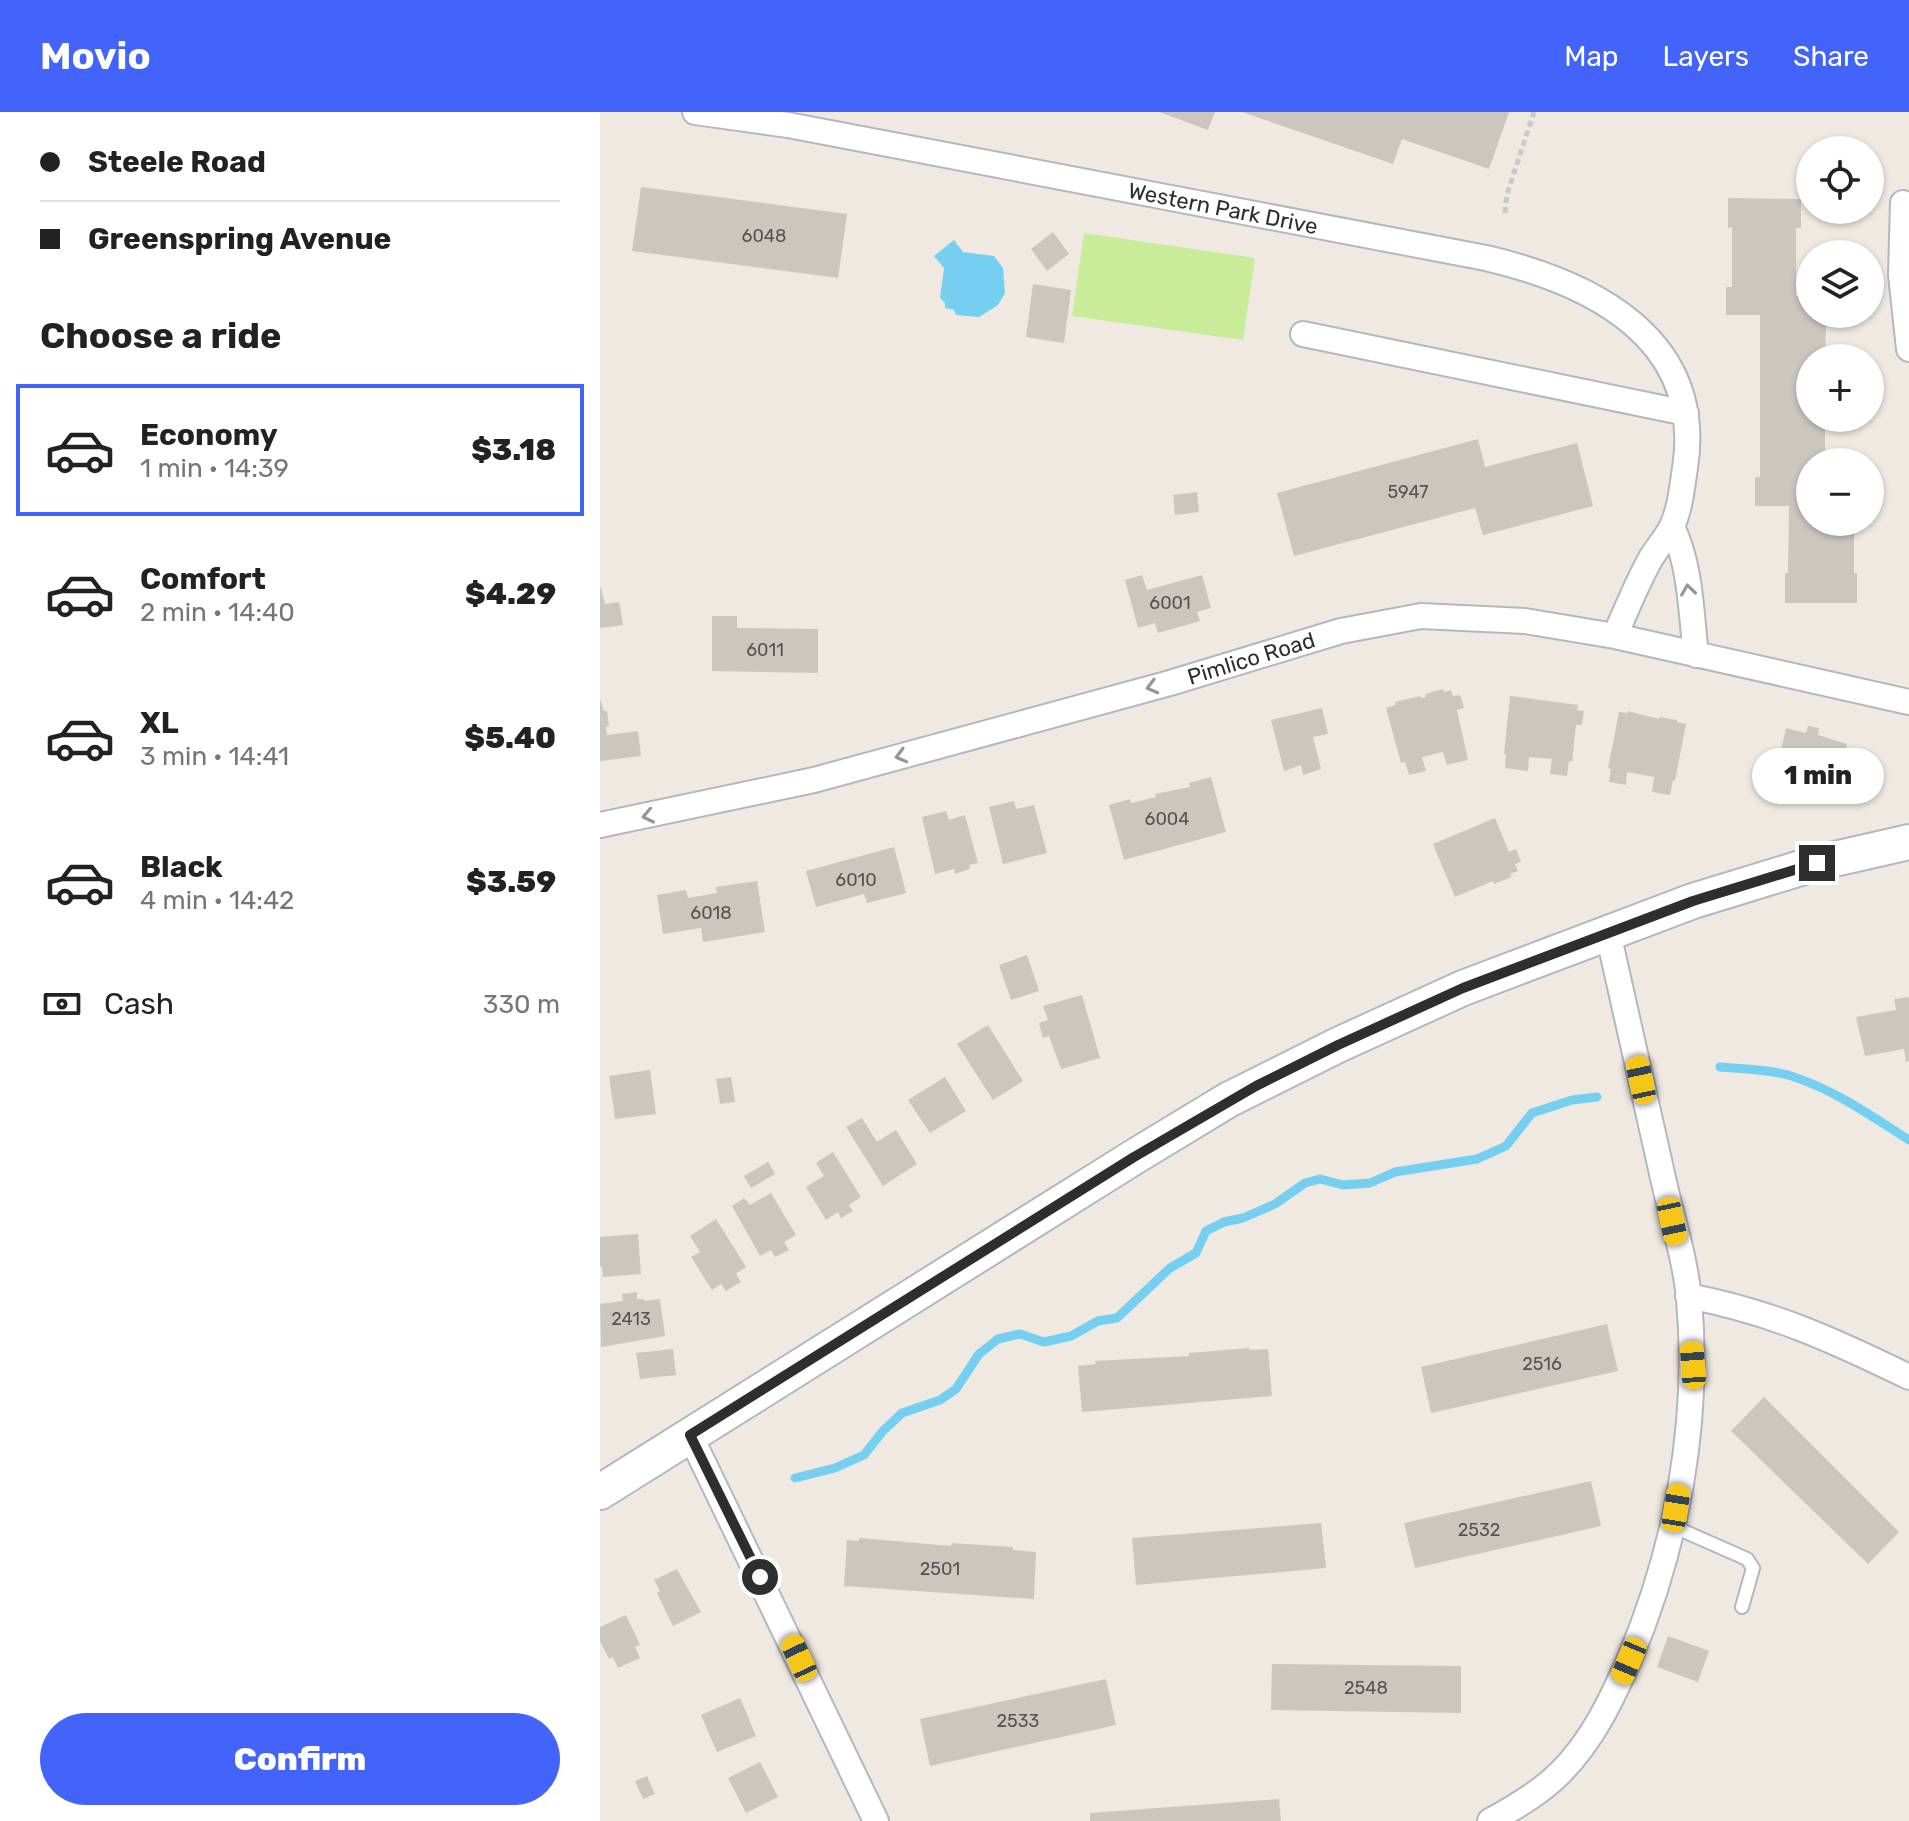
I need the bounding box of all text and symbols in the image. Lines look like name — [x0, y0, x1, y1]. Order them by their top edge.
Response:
text: Movio — [40, 33, 151, 79]
text: Map — [1564, 40, 1619, 73]
text: Layers — [1663, 40, 1749, 73]
text: Share — [1793, 40, 1869, 73]
map controls — [1796, 136, 1884, 536]
button: locate — [1796, 136, 1884, 224]
text: Steele Road — [88, 144, 266, 180]
street label: Western Park Drive — [1126, 177, 1320, 240]
text: Greenspring Avenue — [88, 221, 391, 257]
house number: 6048 — [742, 225, 786, 247]
button: layers — [1796, 240, 1884, 328]
text: Choose a ride — [40, 314, 281, 357]
button: + — [1796, 344, 1884, 432]
icon: car — [44, 414, 116, 486]
text: Economy — [140, 417, 278, 453]
text: $3.18 — [471, 432, 556, 468]
button: − — [1796, 448, 1884, 536]
text: 1 min · 14:39 — [140, 453, 289, 484]
house number: 5947 — [1387, 481, 1429, 503]
icon: car — [44, 558, 116, 630]
text: Comfort — [140, 561, 266, 597]
text: $4.29 — [465, 576, 556, 612]
one-way arrow — [1680, 583, 1697, 597]
house number: 6001 — [1149, 592, 1191, 614]
text: 2 min · 14:40 — [140, 597, 295, 628]
street label: Pimlico Road — [1184, 626, 1318, 691]
house number: 6011 — [746, 639, 784, 661]
one-way arrow — [1146, 678, 1160, 695]
icon: car — [44, 702, 116, 774]
text: XL — [140, 705, 179, 741]
text: $5.40 — [464, 720, 556, 756]
text: 3 min · 14:41 — [140, 741, 289, 772]
one-way arrow — [895, 747, 909, 763]
callout: 1 min — [1751, 747, 1883, 803]
text: 1 min — [1784, 760, 1852, 791]
one-way arrow — [642, 807, 656, 824]
house number: 6004 — [1145, 808, 1189, 830]
route end — [1799, 845, 1835, 881]
icon: car — [44, 846, 116, 918]
text: Black — [140, 849, 223, 885]
text: $3.59 — [466, 864, 556, 900]
house number: 6010 — [835, 869, 877, 891]
text: 4 min · 14:42 — [140, 885, 294, 916]
house number: 6018 — [690, 902, 732, 924]
icon: cash — [40, 982, 84, 1026]
text: Cash — [104, 986, 174, 1022]
text: 330 m — [483, 989, 560, 1020]
car — [1624, 1054, 1658, 1106]
car — [1655, 1195, 1689, 1247]
house number: 2413 — [611, 1308, 651, 1330]
car — [1679, 1340, 1707, 1390]
house number: 2516 — [1522, 1353, 1562, 1375]
car — [1660, 1482, 1692, 1534]
house number: 2532 — [1458, 1519, 1500, 1541]
house number: 2501 — [920, 1558, 960, 1580]
route start — [742, 1559, 778, 1595]
car — [778, 1631, 820, 1685]
car — [1609, 1634, 1649, 1688]
house number: 2548 — [1344, 1677, 1388, 1699]
house number: 2533 — [997, 1710, 1039, 1732]
button: Confirm — [40, 1713, 560, 1805]

